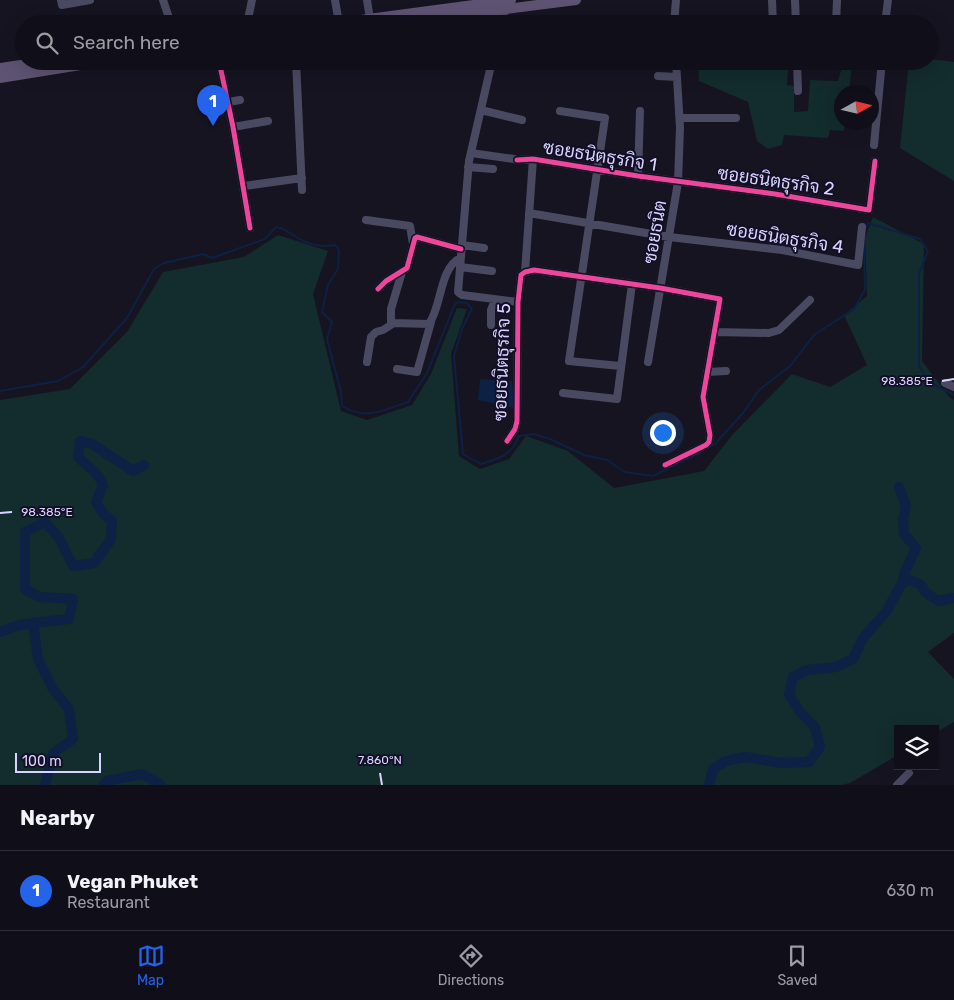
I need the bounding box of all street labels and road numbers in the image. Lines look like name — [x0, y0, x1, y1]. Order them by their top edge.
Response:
street label: ซอยธนิตธุรกิจ 1 — [541, 136, 659, 177]
street label: ซอยธนิตธุรกิจ 2 — [716, 162, 836, 201]
street label: ซอยธนิต — [639, 199, 671, 265]
street label: ซอยธนิตธุรกิจ 4 — [725, 218, 845, 259]
street label: ซอยธนิตธุรกิจ 5 — [489, 303, 516, 421]

